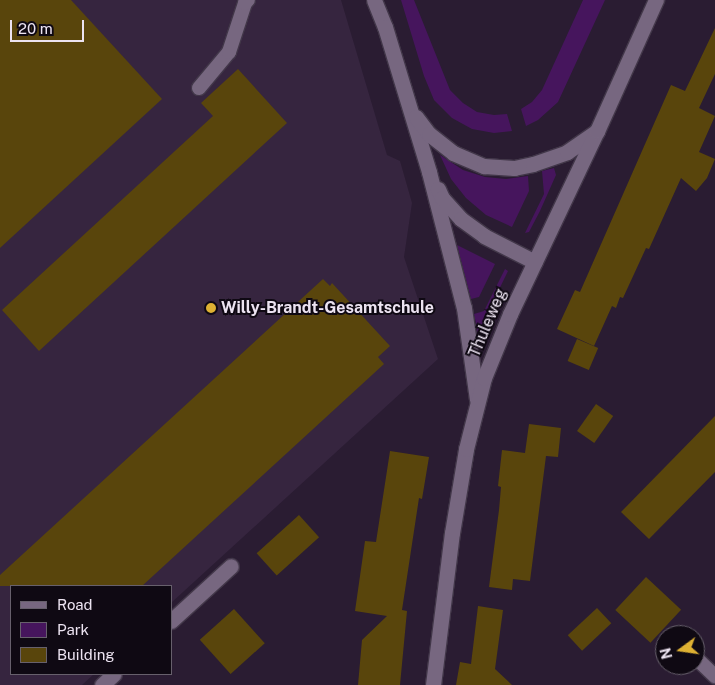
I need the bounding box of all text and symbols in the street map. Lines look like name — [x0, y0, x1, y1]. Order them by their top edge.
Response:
scale bar — [12, 10, 86, 42]
text: 20 m — [18, 20, 53, 37]
street label: Thuleweg — [465, 286, 511, 360]
place label: Willy-Brandt-Gesamtschule — [221, 298, 434, 318]
marker: Willy-Brandt-Gesamtschule — [205, 302, 217, 314]
legend — [10, 585, 172, 675]
text: Road — [57, 596, 93, 613]
text: Park — [57, 621, 89, 638]
north arrow — [655, 625, 705, 675]
text: Building — [57, 646, 115, 663]
text: N — [657, 646, 676, 661]

